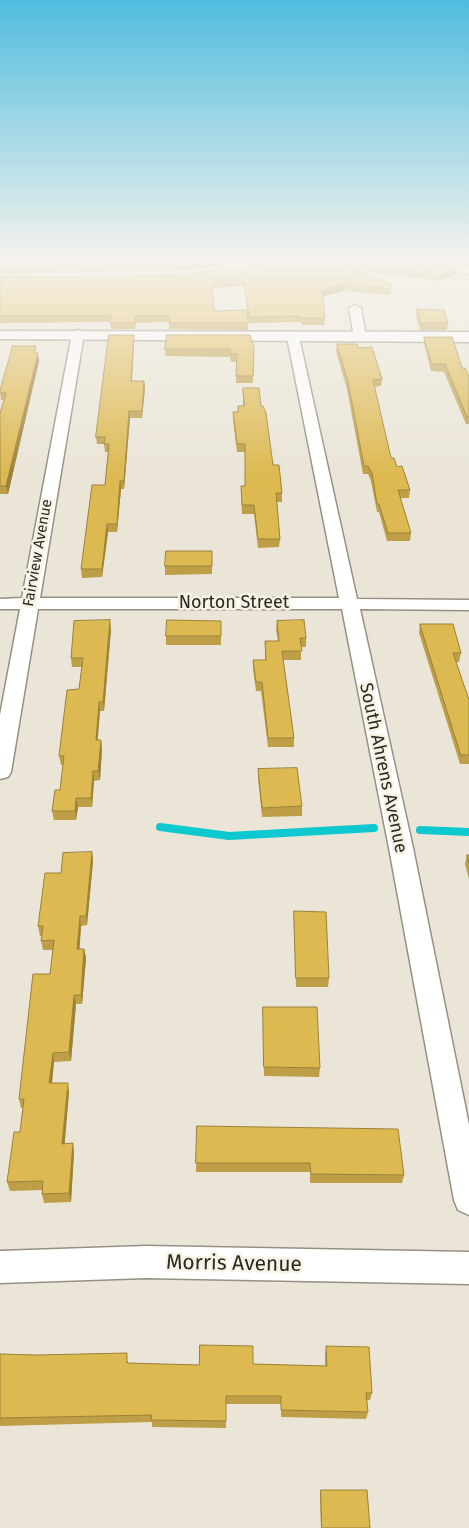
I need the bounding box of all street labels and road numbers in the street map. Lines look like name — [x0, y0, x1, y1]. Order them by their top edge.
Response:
street label: Fairview Avenue — [20, 498, 56, 608]
street label: Norton Street — [179, 592, 289, 614]
street label: South Ahrens Avenue — [354, 681, 412, 855]
street label: Morris Avenue — [166, 1250, 302, 1278]

